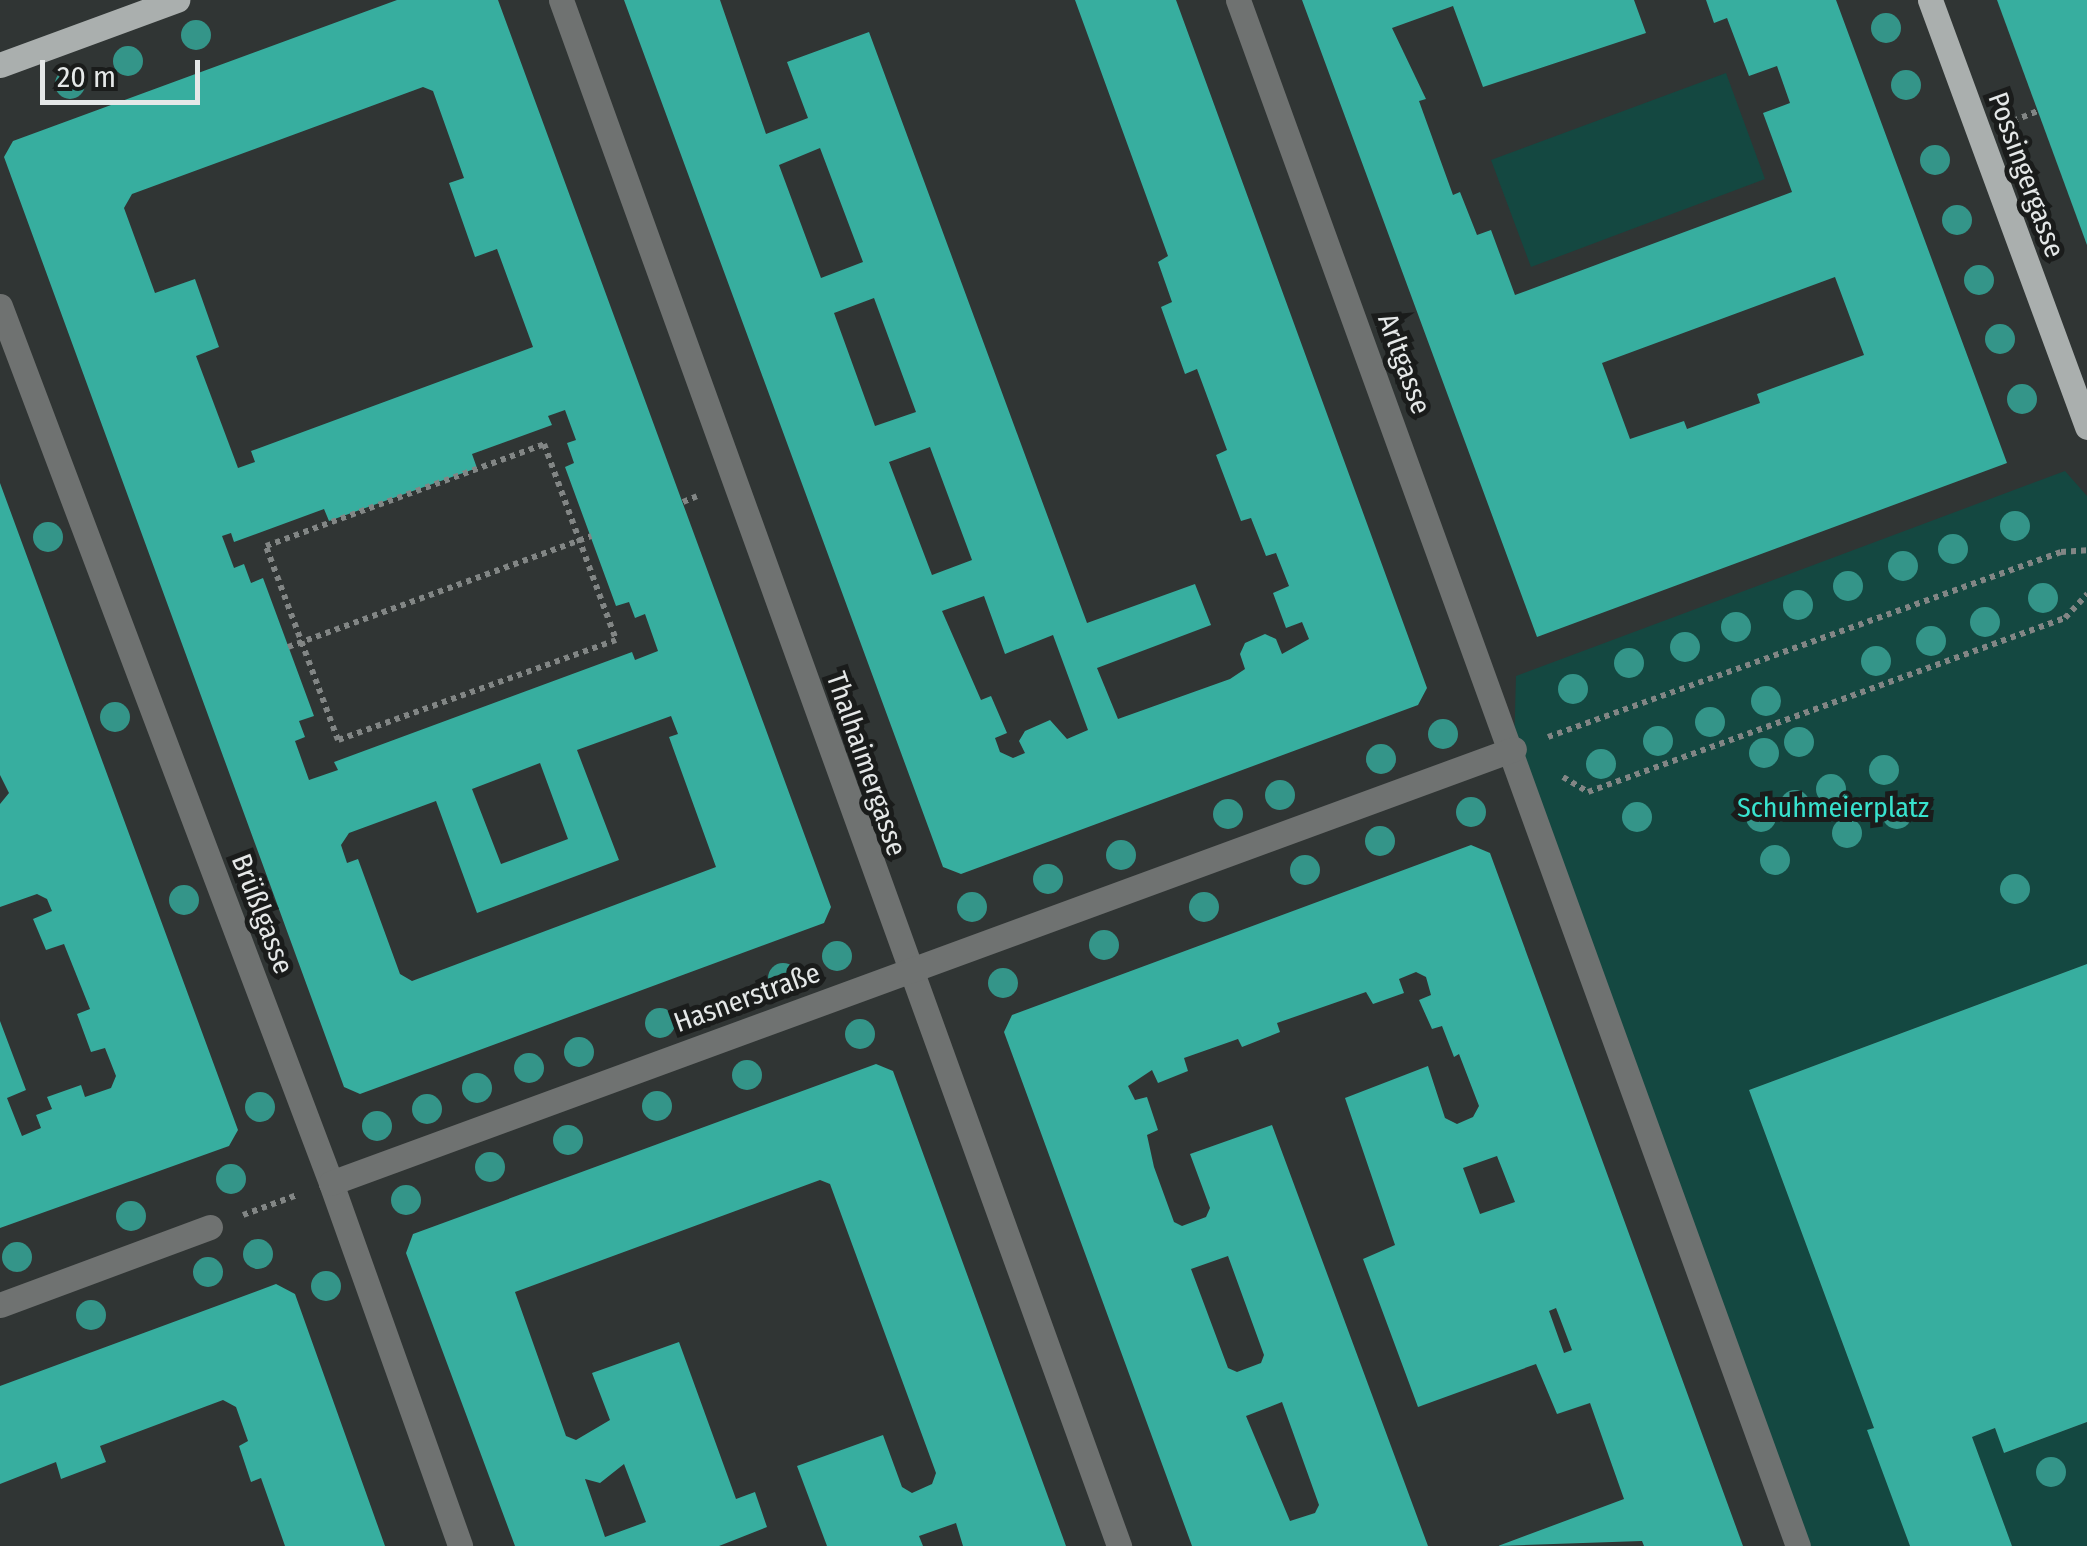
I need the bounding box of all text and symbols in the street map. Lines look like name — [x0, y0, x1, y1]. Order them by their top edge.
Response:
scale bar — [45, 40, 205, 102]
text: 20 m — [57, 59, 116, 95]
street label: Possingergasse — [1981, 88, 2071, 262]
street label: Arltgasse — [1370, 309, 1438, 419]
street label: Thalhaimergasse — [819, 668, 913, 860]
park label: Schuhmeierplatz — [1737, 791, 1929, 825]
street label: Brüßlgasse — [224, 849, 300, 979]
street label: Hasnerstraße — [669, 956, 825, 1040]

